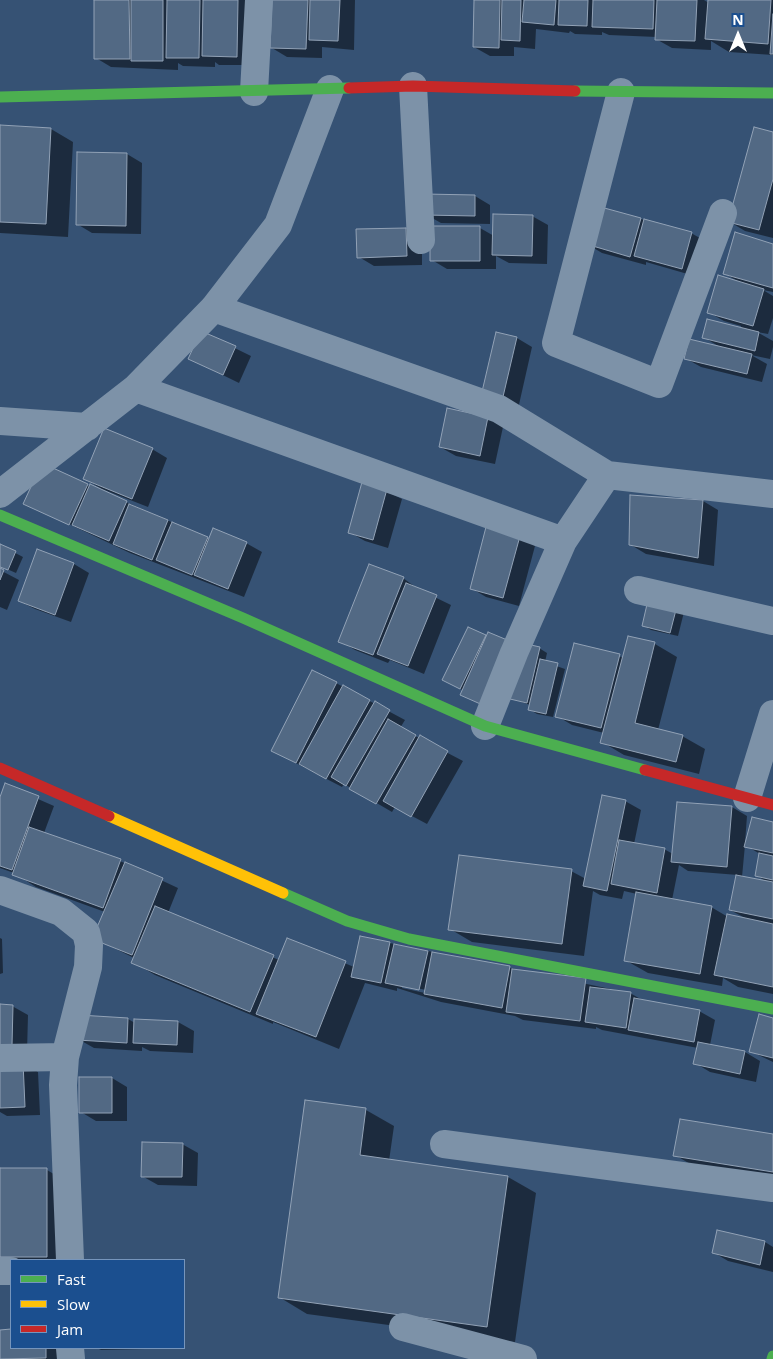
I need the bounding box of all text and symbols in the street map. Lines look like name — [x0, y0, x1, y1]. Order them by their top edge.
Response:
north arrow — [713, 10, 763, 60]
text: N — [732, 10, 744, 29]
legend — [10, 1259, 185, 1349]
text: Fast — [57, 1269, 86, 1289]
text: Slow — [57, 1294, 90, 1314]
text: Jam — [57, 1319, 83, 1339]

